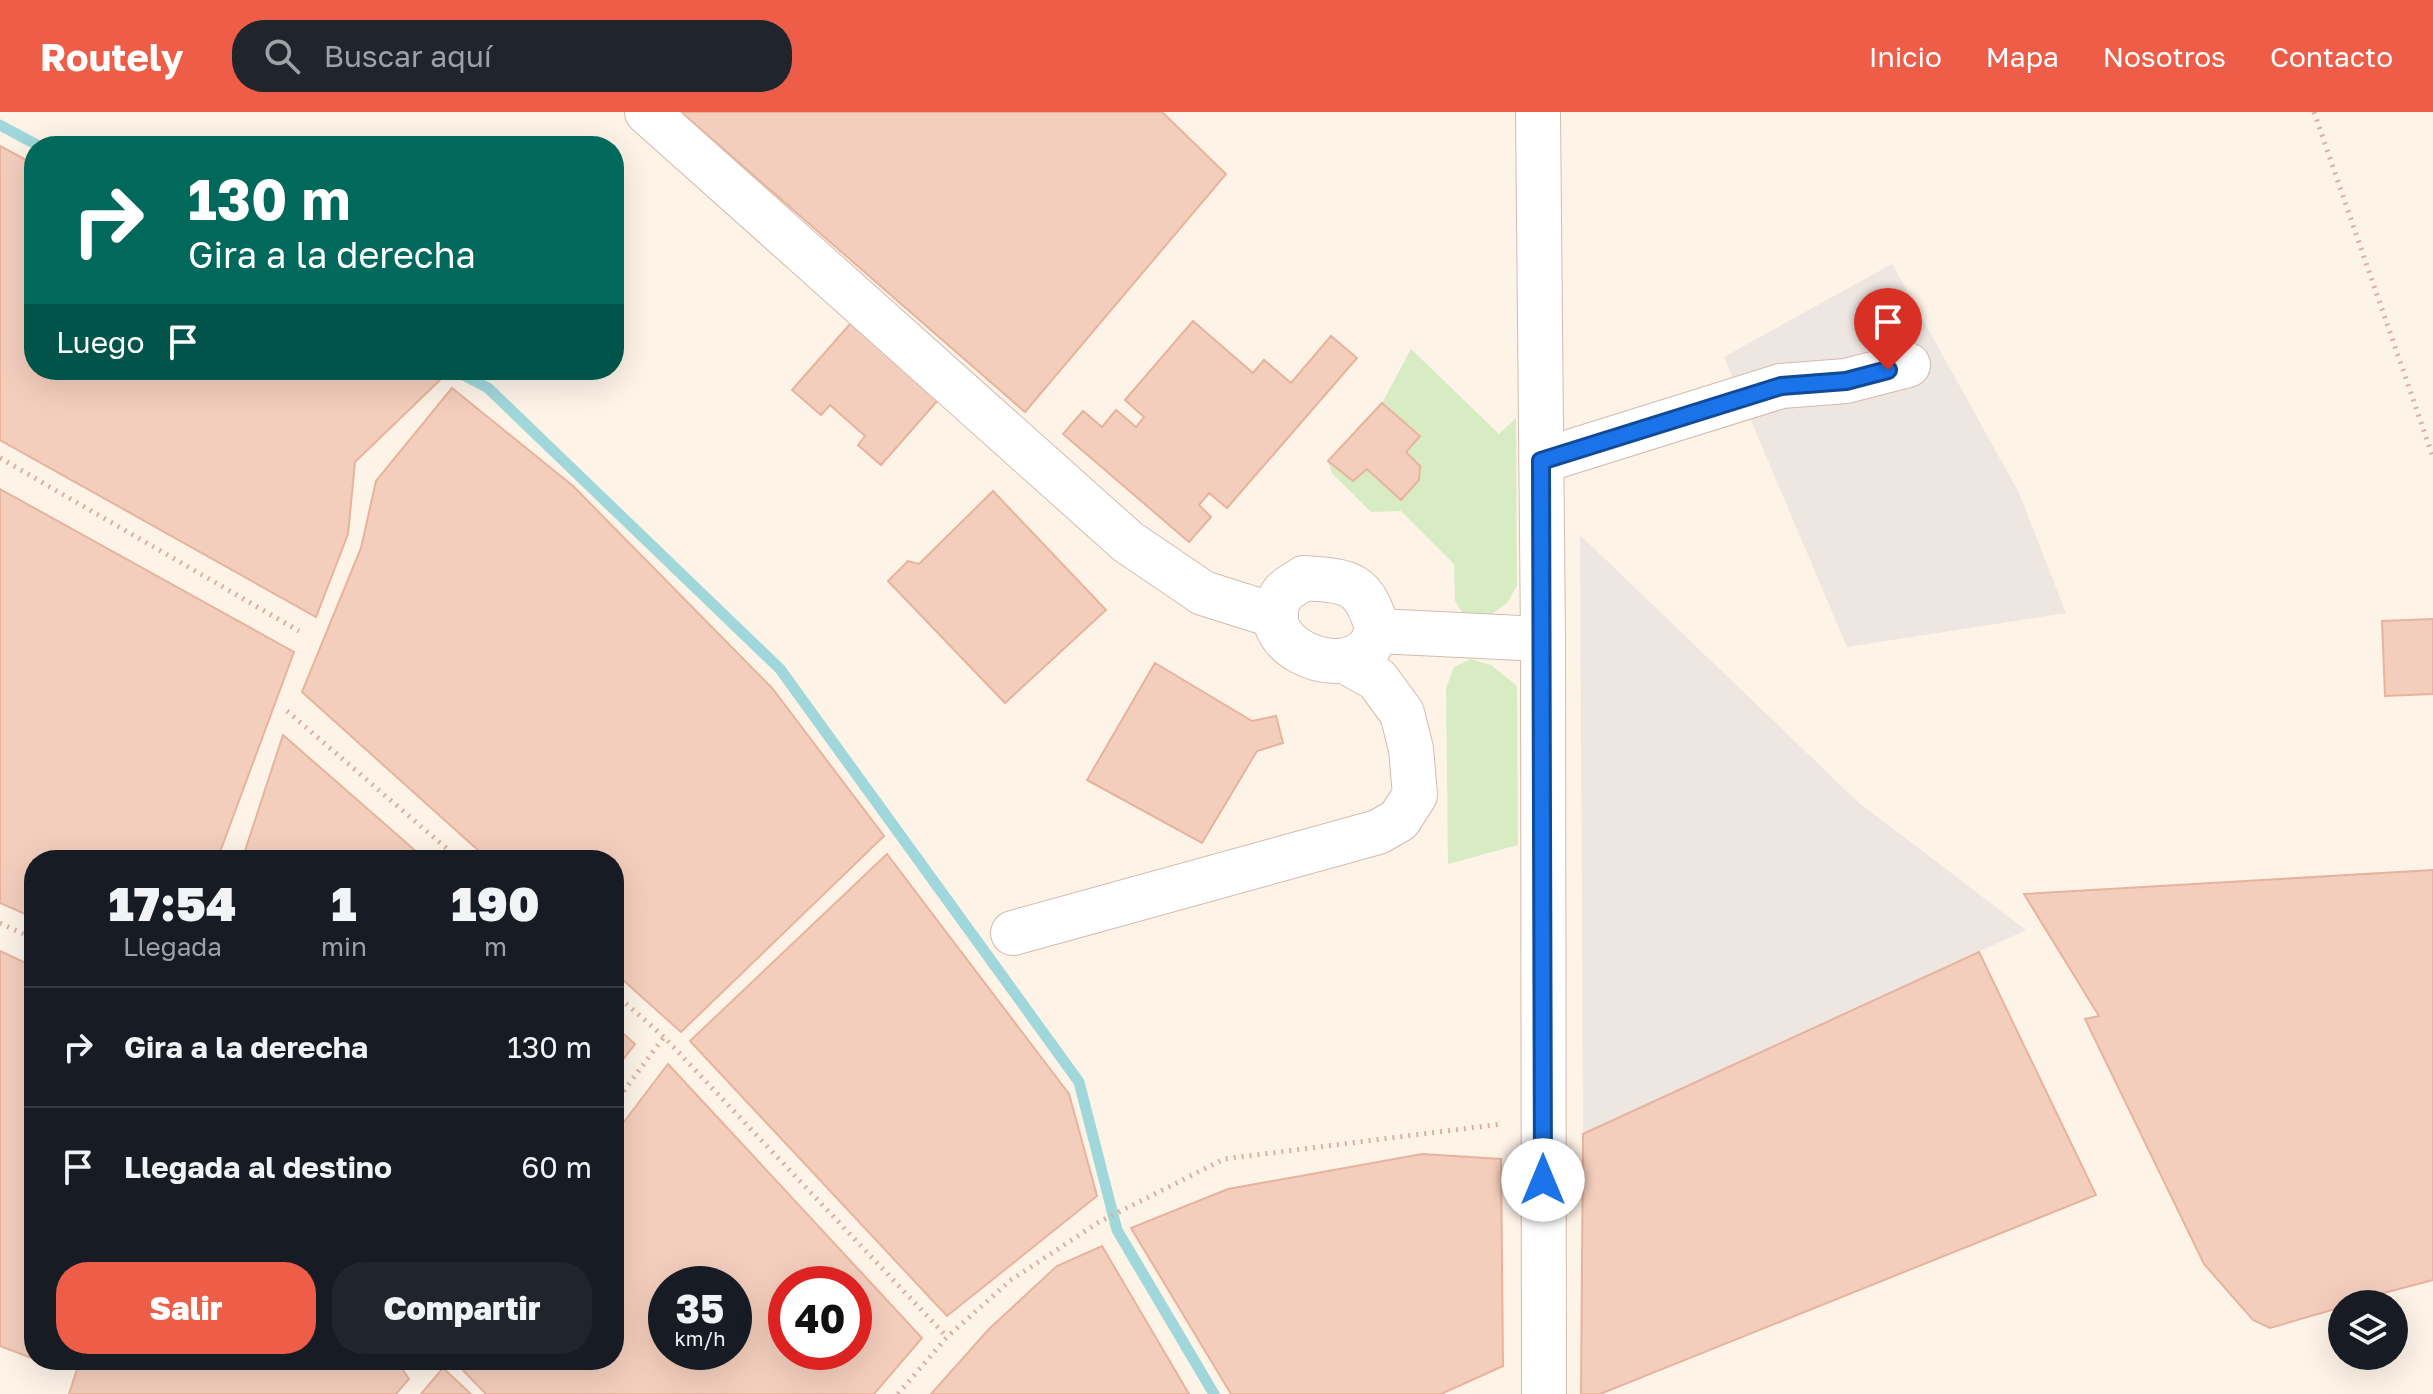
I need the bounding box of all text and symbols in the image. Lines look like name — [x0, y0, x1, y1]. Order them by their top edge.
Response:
search box — [232, 20, 792, 92]
text: Routely — [40, 34, 184, 79]
icon: search — [260, 34, 304, 78]
text: Buscar aquí — [324, 38, 492, 74]
text: Inicio — [1869, 40, 1942, 73]
text: Mapa — [1986, 40, 2059, 73]
text: Nosotros — [2103, 40, 2226, 73]
text: Contacto — [2270, 40, 2393, 73]
text: 130 m — [188, 165, 350, 232]
icon: right — [56, 168, 160, 272]
text: Gira a la derecha — [188, 233, 476, 276]
pin — [1854, 288, 1922, 370]
icon: arrive — [1866, 300, 1910, 344]
icon: arrive — [161, 320, 205, 364]
text: Luego — [56, 324, 145, 360]
text: 17:54 — [108, 874, 237, 932]
text: 1 — [331, 874, 357, 932]
text: 190 — [451, 874, 540, 932]
text: Llegada — [123, 931, 222, 962]
text: min — [321, 931, 367, 962]
text: m — [484, 931, 507, 962]
icon: right — [56, 1025, 100, 1069]
text: Gira a la derecha — [124, 1029, 368, 1065]
text: 130 m — [507, 1029, 592, 1065]
position arrow — [1501, 1138, 1585, 1222]
icon: arrive — [56, 1145, 100, 1189]
text: Llegada al destino — [124, 1149, 392, 1185]
text: 60 m — [521, 1149, 592, 1185]
button: Salir — [56, 1262, 316, 1354]
button: Compartir — [332, 1262, 592, 1354]
speed limit sign: 40 — [768, 1266, 872, 1370]
text: 35 — [676, 1284, 724, 1332]
map controls — [2328, 1290, 2408, 1370]
button: layers — [2328, 1290, 2408, 1370]
text: km/h — [675, 1326, 725, 1350]

